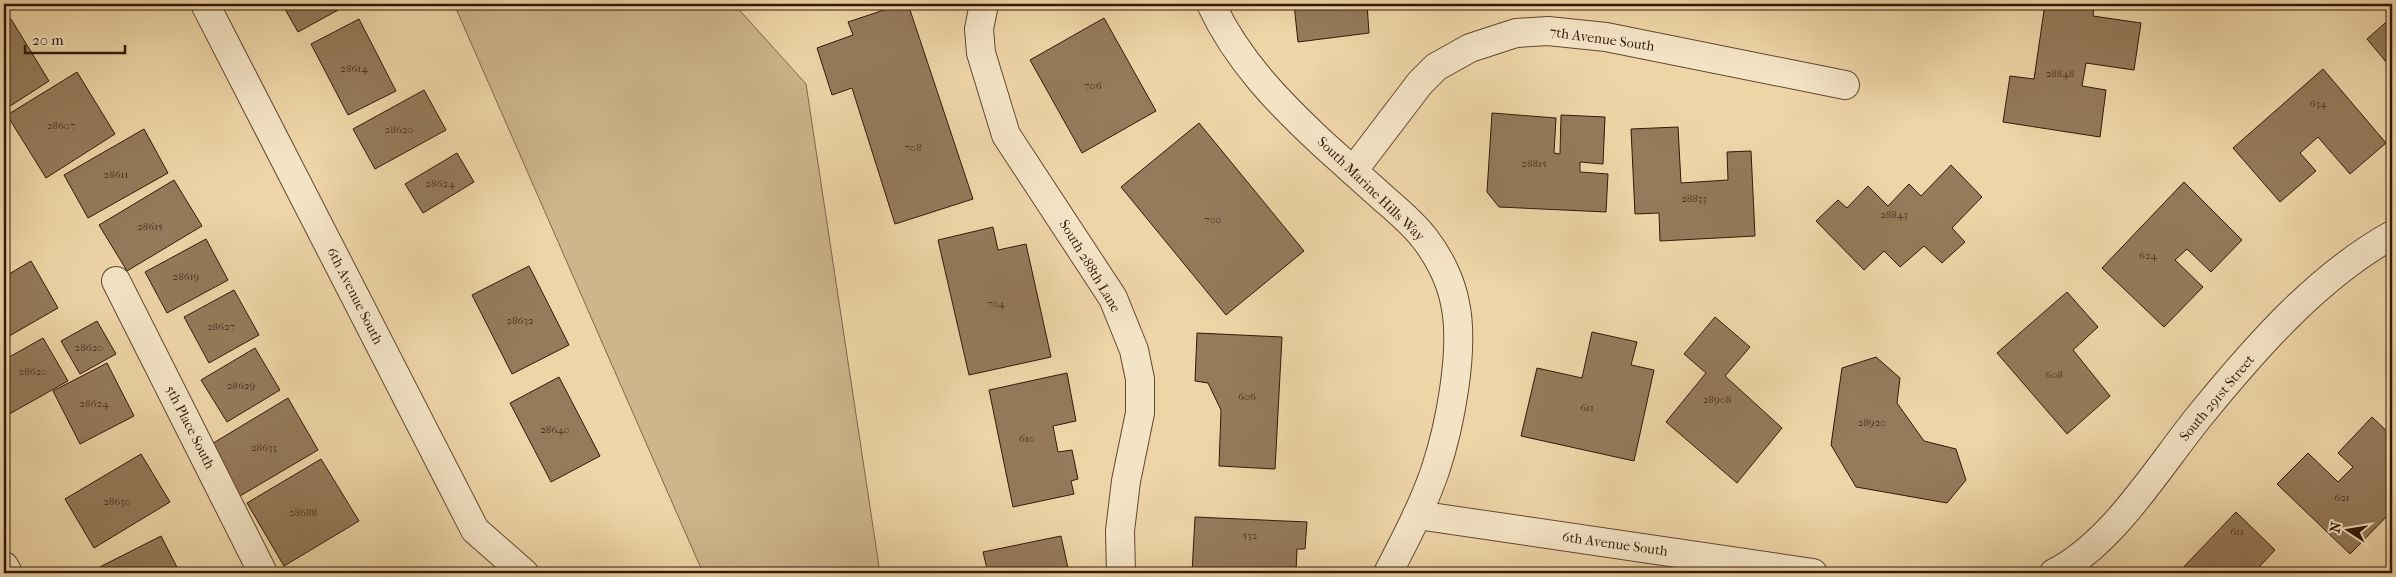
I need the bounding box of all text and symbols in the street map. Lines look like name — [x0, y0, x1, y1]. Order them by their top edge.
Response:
scale bar — [25, 22, 125, 54]
street label: 7th Avenue South — [1548, 23, 1656, 55]
text: 20 m — [32, 31, 64, 49]
house number: 28614 — [340, 62, 368, 75]
house number: 28848 — [2046, 67, 2074, 80]
house number: 706 — [1084, 79, 1102, 92]
house number: 634 — [2310, 97, 2327, 110]
house number: 28607 — [47, 119, 75, 132]
house number: 28620 — [385, 123, 413, 136]
street label: South Marine Hills Way — [1314, 133, 1429, 245]
house number: 708 — [905, 141, 921, 154]
house number: 28815 — [1521, 157, 1547, 170]
house number: 28611 — [104, 168, 129, 181]
house number: 28624 — [425, 177, 455, 190]
house number: 28833 — [1681, 192, 1707, 205]
house number: 28843 — [1880, 208, 1908, 221]
house number: 700 — [1204, 213, 1222, 226]
street label: South 288th Lane — [1056, 217, 1124, 315]
house number: 28615 — [137, 220, 163, 233]
street label: 6th Avenue South — [323, 245, 387, 347]
house number: 624 — [2139, 249, 2158, 262]
house number: 28619 — [173, 270, 200, 283]
house number: 704 — [987, 297, 1005, 310]
house number: 28632 — [506, 314, 534, 327]
house number: 28627 — [207, 320, 235, 333]
house number: 28620 — [75, 341, 103, 354]
street label: South 291st Street — [2176, 351, 2258, 445]
house number: 28620 — [19, 365, 47, 378]
house number: 608 — [2045, 368, 2063, 381]
house number: 28629 — [227, 379, 256, 392]
street label: 5th Place South — [162, 382, 218, 472]
house number: 606 — [1238, 390, 1256, 403]
house number: 28908 — [1703, 393, 1731, 406]
house number: 28624 — [79, 397, 109, 410]
house number: 611 — [1580, 401, 1594, 414]
house number: 28920 — [1858, 416, 1886, 429]
house number: 28640 — [540, 423, 570, 436]
house number: 610 — [1019, 432, 1035, 445]
house number: 28633 — [251, 441, 277, 454]
house number: 621 — [2334, 491, 2350, 504]
house number: 28630 — [103, 495, 131, 508]
north arrow — [2324, 504, 2374, 554]
house number: 28688 — [289, 506, 317, 519]
text: N — [2326, 520, 2345, 534]
house number: 611 — [2230, 525, 2244, 538]
street label: 6th Avenue South — [1561, 528, 1669, 560]
house number: 532 — [1243, 529, 1258, 542]

